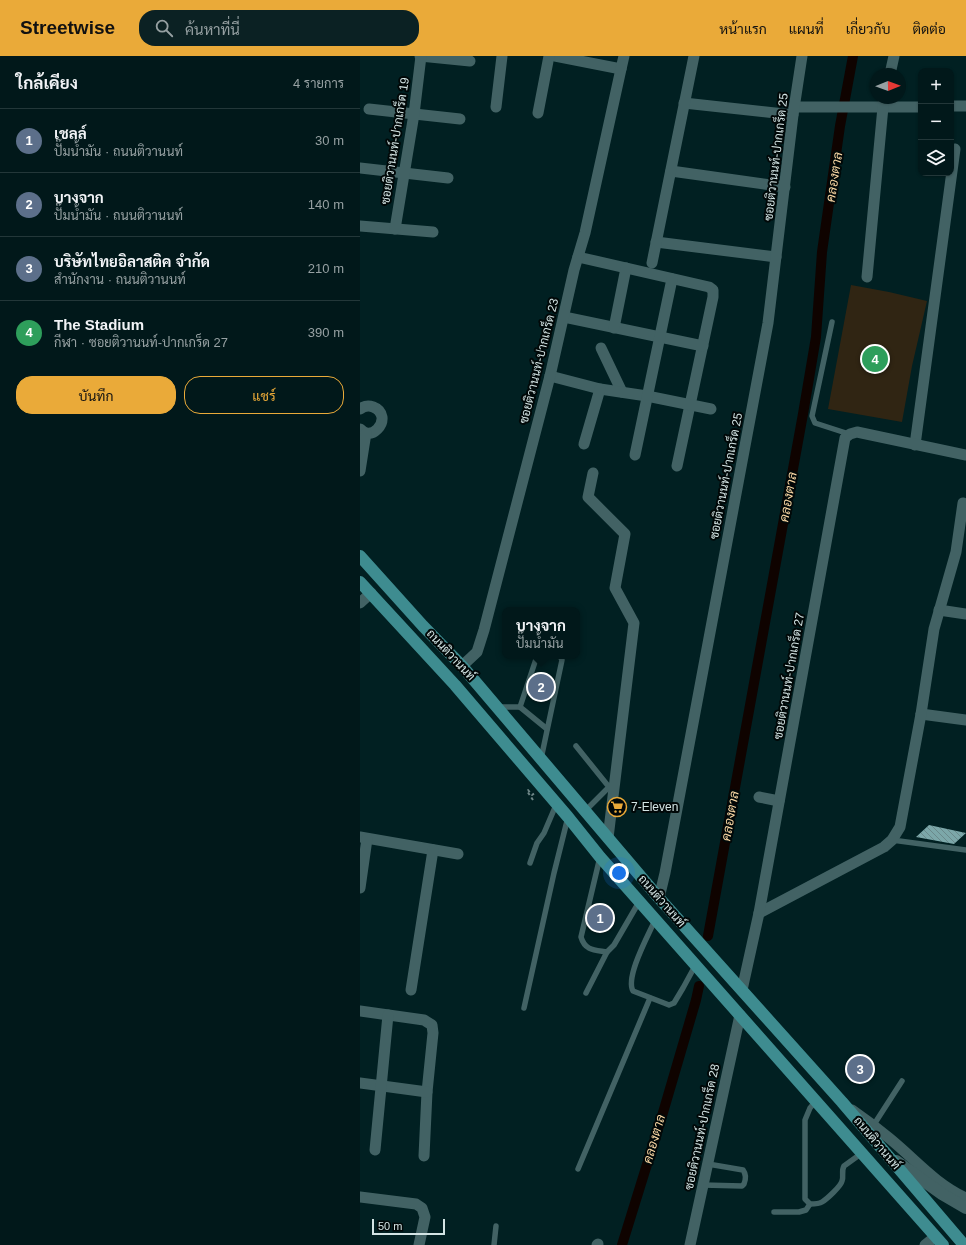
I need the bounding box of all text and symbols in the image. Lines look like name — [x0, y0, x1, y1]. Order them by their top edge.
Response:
search box — [139, 10, 419, 46]
text: Streetwise — [20, 17, 115, 38]
icon: search — [153, 17, 175, 39]
text: ค้นหาที่นี่ — [185, 21, 240, 38]
text: หน้าแรก — [719, 21, 767, 37]
text: แผนที่ — [789, 21, 824, 37]
text: เกี่ยวกับ — [846, 21, 890, 37]
text: ติดต่อ — [912, 21, 946, 37]
north arrow — [870, 68, 906, 104]
map controls — [918, 68, 954, 176]
button: + — [918, 68, 954, 104]
text: ใกล้เคียง — [16, 74, 78, 93]
text: 4 รายการ — [293, 76, 344, 91]
street label: ซอยติวานนท์-ปากเกร็ด 19 — [376, 76, 412, 206]
street label: ซอยติวานนท์-ปากเกร็ด 25 — [759, 92, 791, 222]
button: − — [918, 104, 954, 140]
text: เชลล์ — [54, 125, 87, 142]
text: 1 — [25, 133, 33, 148]
text: 30 m — [315, 133, 344, 148]
button: layers — [918, 140, 954, 176]
text: ปั๊มน้ำมัน · ถนนติวานนท์ — [54, 144, 183, 159]
water label: คลองตาล — [823, 151, 845, 203]
text: บางจาก — [54, 189, 104, 206]
text: 2 — [25, 197, 33, 212]
text: 140 m — [308, 197, 344, 212]
text: ปั๊มน้ำมัน · ถนนติวานนท์ — [54, 208, 183, 223]
text: บริษัทไทยอิลาสติค จำกัด — [54, 253, 210, 270]
text: 3 — [25, 261, 33, 276]
text: 210 m — [308, 261, 344, 276]
text: สำนักงาน · ถนนติวานนท์ — [54, 272, 186, 287]
street label: ซอยติวานนท์-ปากเกร็ด 23 — [515, 296, 561, 425]
text: The Stadium — [54, 316, 144, 333]
text: 4 — [25, 325, 33, 340]
text: 390 m — [308, 325, 344, 340]
text: กีฬา · ซอยติวานนท์-ปากเกร็ด 27 — [54, 335, 228, 350]
pin: 4 — [862, 344, 888, 374]
button: บันทึก — [16, 376, 176, 414]
button: แชร์ — [184, 376, 344, 414]
street label: ซอยติวานนท์-ปากเกร็ด 25 — [705, 411, 745, 540]
water label: คลองตาล — [776, 471, 800, 523]
popup — [502, 607, 580, 659]
street label: ซอยติวานนท์-ปากเกร็ด 27 — [769, 611, 807, 741]
text: บางจาก — [516, 617, 566, 634]
street label: ถนนติวานนท์ — [424, 626, 479, 683]
text: ปั๊มน้ำมัน — [516, 636, 563, 651]
pin: 2 — [528, 672, 554, 702]
water label: คลองตาล — [718, 790, 742, 842]
supermarket icon: 7-Eleven — [606, 796, 628, 818]
place label: 7-Eleven — [631, 800, 678, 814]
your location — [609, 863, 629, 883]
street label: ถนนติวานนท์ — [635, 871, 689, 930]
pin: 1 — [587, 903, 613, 933]
pin: 3 — [847, 1054, 873, 1084]
street label: ซอยติวานนท์-ปากเกร็ด 28 — [680, 1062, 722, 1191]
water label: คลองตาล — [640, 1113, 668, 1165]
street label: ถนนติวานนท์ — [851, 1113, 904, 1172]
scale bar — [372, 1217, 445, 1236]
text: 50 m — [378, 1220, 402, 1232]

